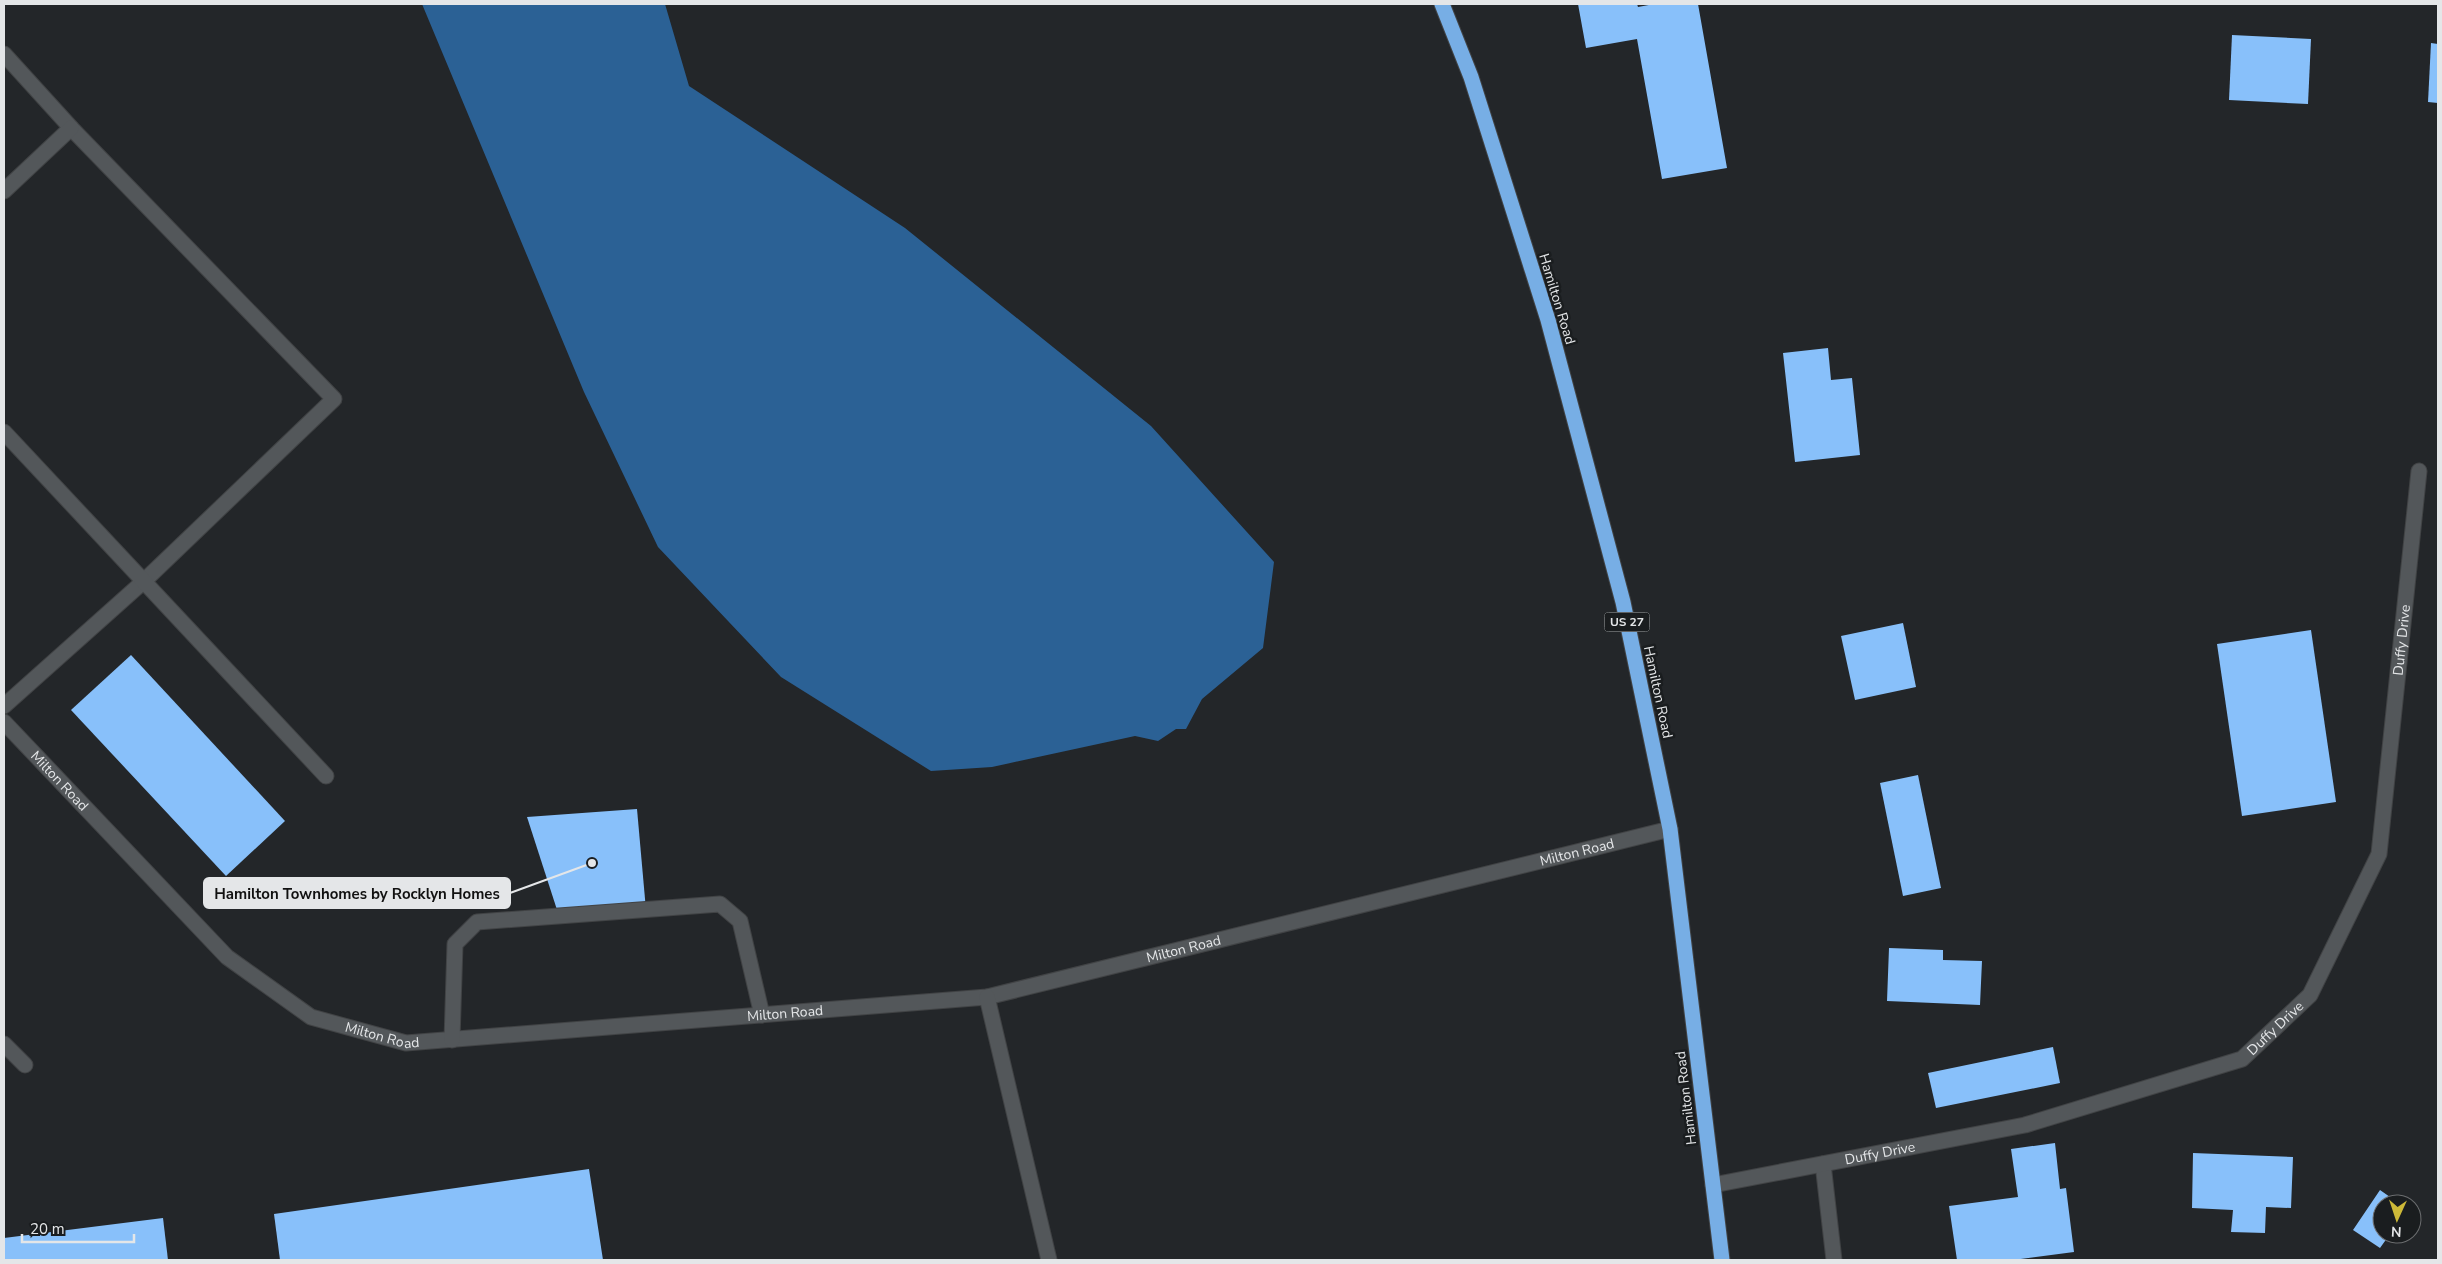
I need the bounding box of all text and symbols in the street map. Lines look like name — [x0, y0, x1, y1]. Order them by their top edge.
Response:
street label: Hamilton Road — [1534, 251, 1580, 347]
street label: Duffy Drive — [2388, 604, 2414, 676]
road number: US 27 — [1604, 612, 1650, 632]
street label: Hamilton Road — [1639, 644, 1677, 740]
street label: Milton Road — [27, 747, 93, 815]
street label: Milton Road — [1538, 834, 1616, 870]
callout: Hamilton Townhomes by Rocklyn Homes — [204, 878, 510, 908]
text: Hamilton Townhomes by Rocklyn Homes — [214, 884, 500, 904]
street label: Milton Road — [1144, 930, 1223, 967]
street label: Duffy Drive — [2243, 996, 2308, 1059]
street label: Milton Road — [746, 1001, 824, 1025]
street label: Milton Road — [343, 1017, 420, 1053]
street label: Hamilton Road — [1671, 1050, 1701, 1146]
street label: Duffy Drive — [1843, 1137, 1917, 1169]
north arrow — [2372, 1194, 2422, 1244]
scale bar — [22, 1212, 135, 1244]
text: 20 m — [30, 1219, 65, 1239]
text: N — [2391, 1222, 2402, 1241]

